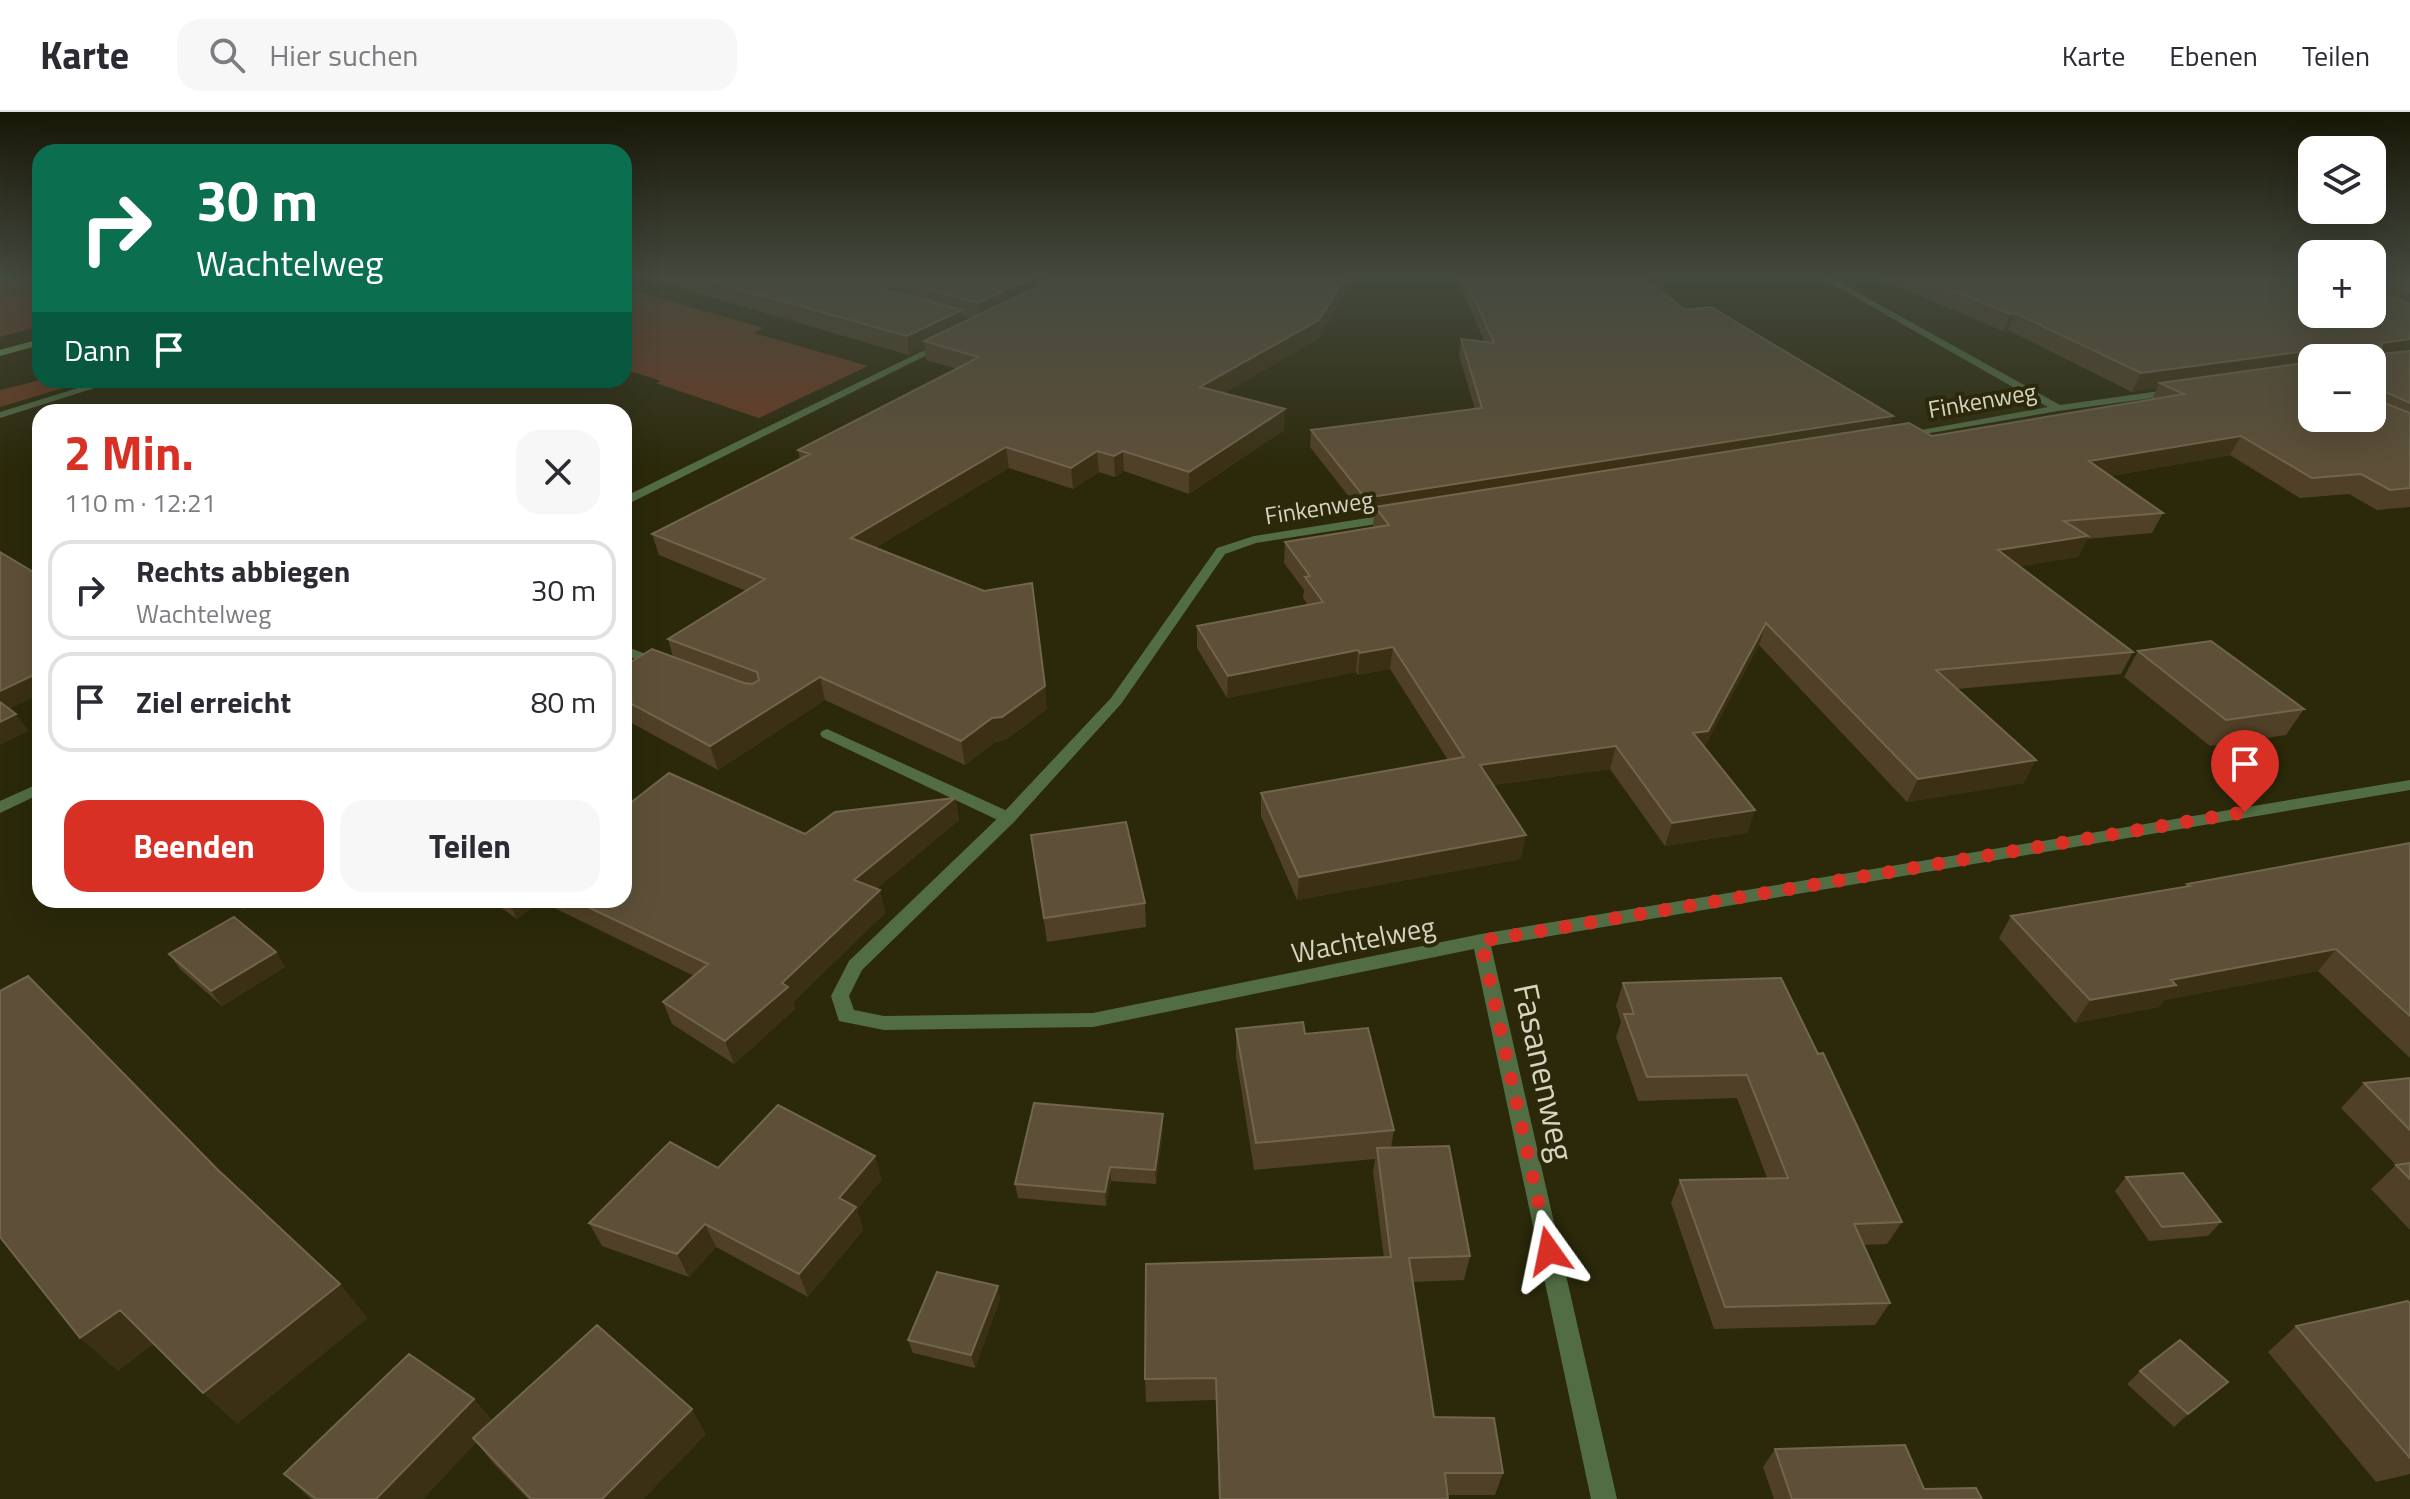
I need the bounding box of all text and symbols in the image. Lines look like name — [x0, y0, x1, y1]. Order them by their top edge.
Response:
search box — [177, 19, 737, 91]
text: Karte — [40, 26, 129, 84]
text: Hier suchen — [269, 32, 418, 78]
icon: search — [205, 33, 249, 77]
text: Karte — [2062, 34, 2125, 77]
text: Ebenen — [2169, 34, 2258, 77]
text: Teilen — [2302, 34, 2370, 77]
map controls — [2298, 136, 2386, 432]
button: layers — [2298, 136, 2386, 224]
text: 30 m — [196, 158, 318, 243]
icon: right — [64, 176, 168, 280]
text: Wachtelweg — [196, 235, 383, 290]
button: + — [2298, 240, 2386, 328]
text: Dann — [64, 327, 131, 373]
icon: arrive — [147, 328, 191, 372]
button: − — [2298, 344, 2386, 432]
street label: Finkenweg — [1925, 373, 2039, 427]
text: 2 Min. — [64, 416, 194, 489]
button: close — [516, 430, 600, 514]
street label: Finkenweg — [1262, 481, 1376, 533]
text: 110 m · 12:21 — [64, 483, 216, 522]
text: Rechts abbiegen — [136, 548, 350, 594]
text: 30 m — [531, 567, 596, 613]
icon: right — [68, 568, 112, 612]
text: Wachtelweg — [136, 594, 271, 633]
text: Ziel erreicht — [136, 679, 291, 725]
text: 80 m — [531, 679, 596, 725]
icon: arrive — [68, 680, 112, 724]
pin — [2211, 730, 2279, 812]
icon: arrive — [2223, 742, 2267, 786]
button: Beenden — [64, 800, 324, 892]
button: Teilen — [340, 800, 600, 892]
street label: Wachtelweg — [1287, 904, 1439, 974]
street label: Fasanenweg — [1501, 978, 1589, 1166]
position arrow — [1507, 1209, 1591, 1293]

